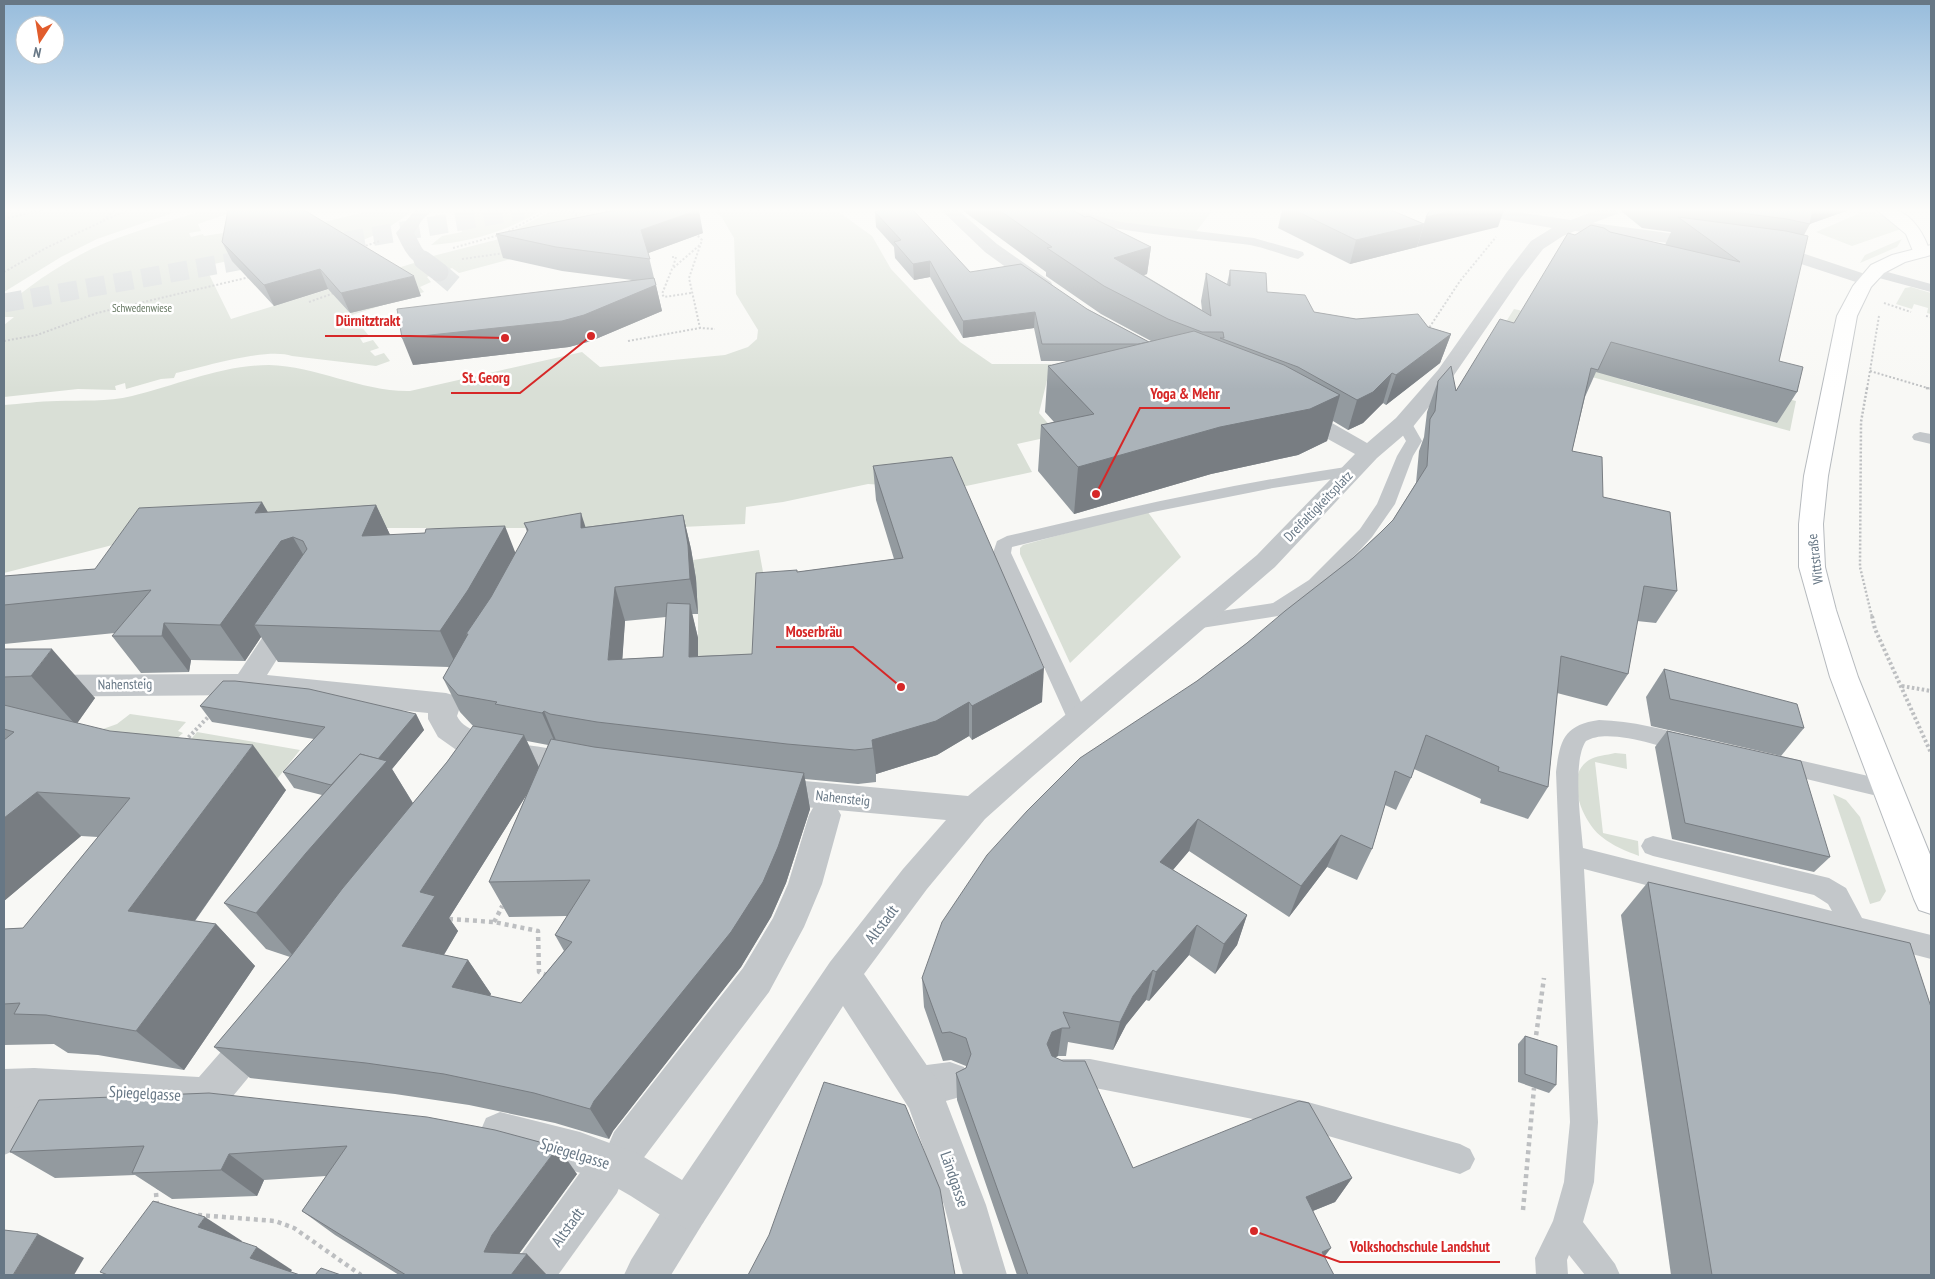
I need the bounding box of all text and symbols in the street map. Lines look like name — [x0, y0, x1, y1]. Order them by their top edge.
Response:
north arrow — [15, 15, 65, 65]
text: N — [32, 43, 43, 62]
park label: Schwedenwiese — [112, 301, 173, 315]
callout: Dürnitztrakt — [325, 306, 410, 336]
text: Dürnitztrakt — [336, 311, 401, 330]
callout: St. Georg — [451, 363, 520, 393]
text: St. Georg — [462, 368, 510, 387]
callout: Yoga & Mehr — [1140, 378, 1230, 408]
text: Yoga & Mehr — [1149, 384, 1220, 403]
street label: Dreifaltigkeitsplatz — [1280, 467, 1356, 545]
street label: Wittstraße — [1803, 532, 1827, 585]
callout: Moserbräu — [776, 617, 853, 647]
text: Moserbräu — [786, 622, 843, 641]
street label: Nahensteig — [98, 675, 152, 693]
street label: Nahensteig — [815, 786, 871, 810]
street label: Altstadt — [860, 900, 902, 947]
street label: Spiegelgasse — [109, 1081, 181, 1105]
street label: Spiegelgasse — [538, 1133, 612, 1173]
street label: Ländgasse — [936, 1148, 974, 1210]
street label: Altstadt — [546, 1203, 588, 1250]
callout: Volkshochschule Landshut — [1340, 1232, 1500, 1262]
text: Volkshochschule Landshut — [1349, 1237, 1491, 1256]

